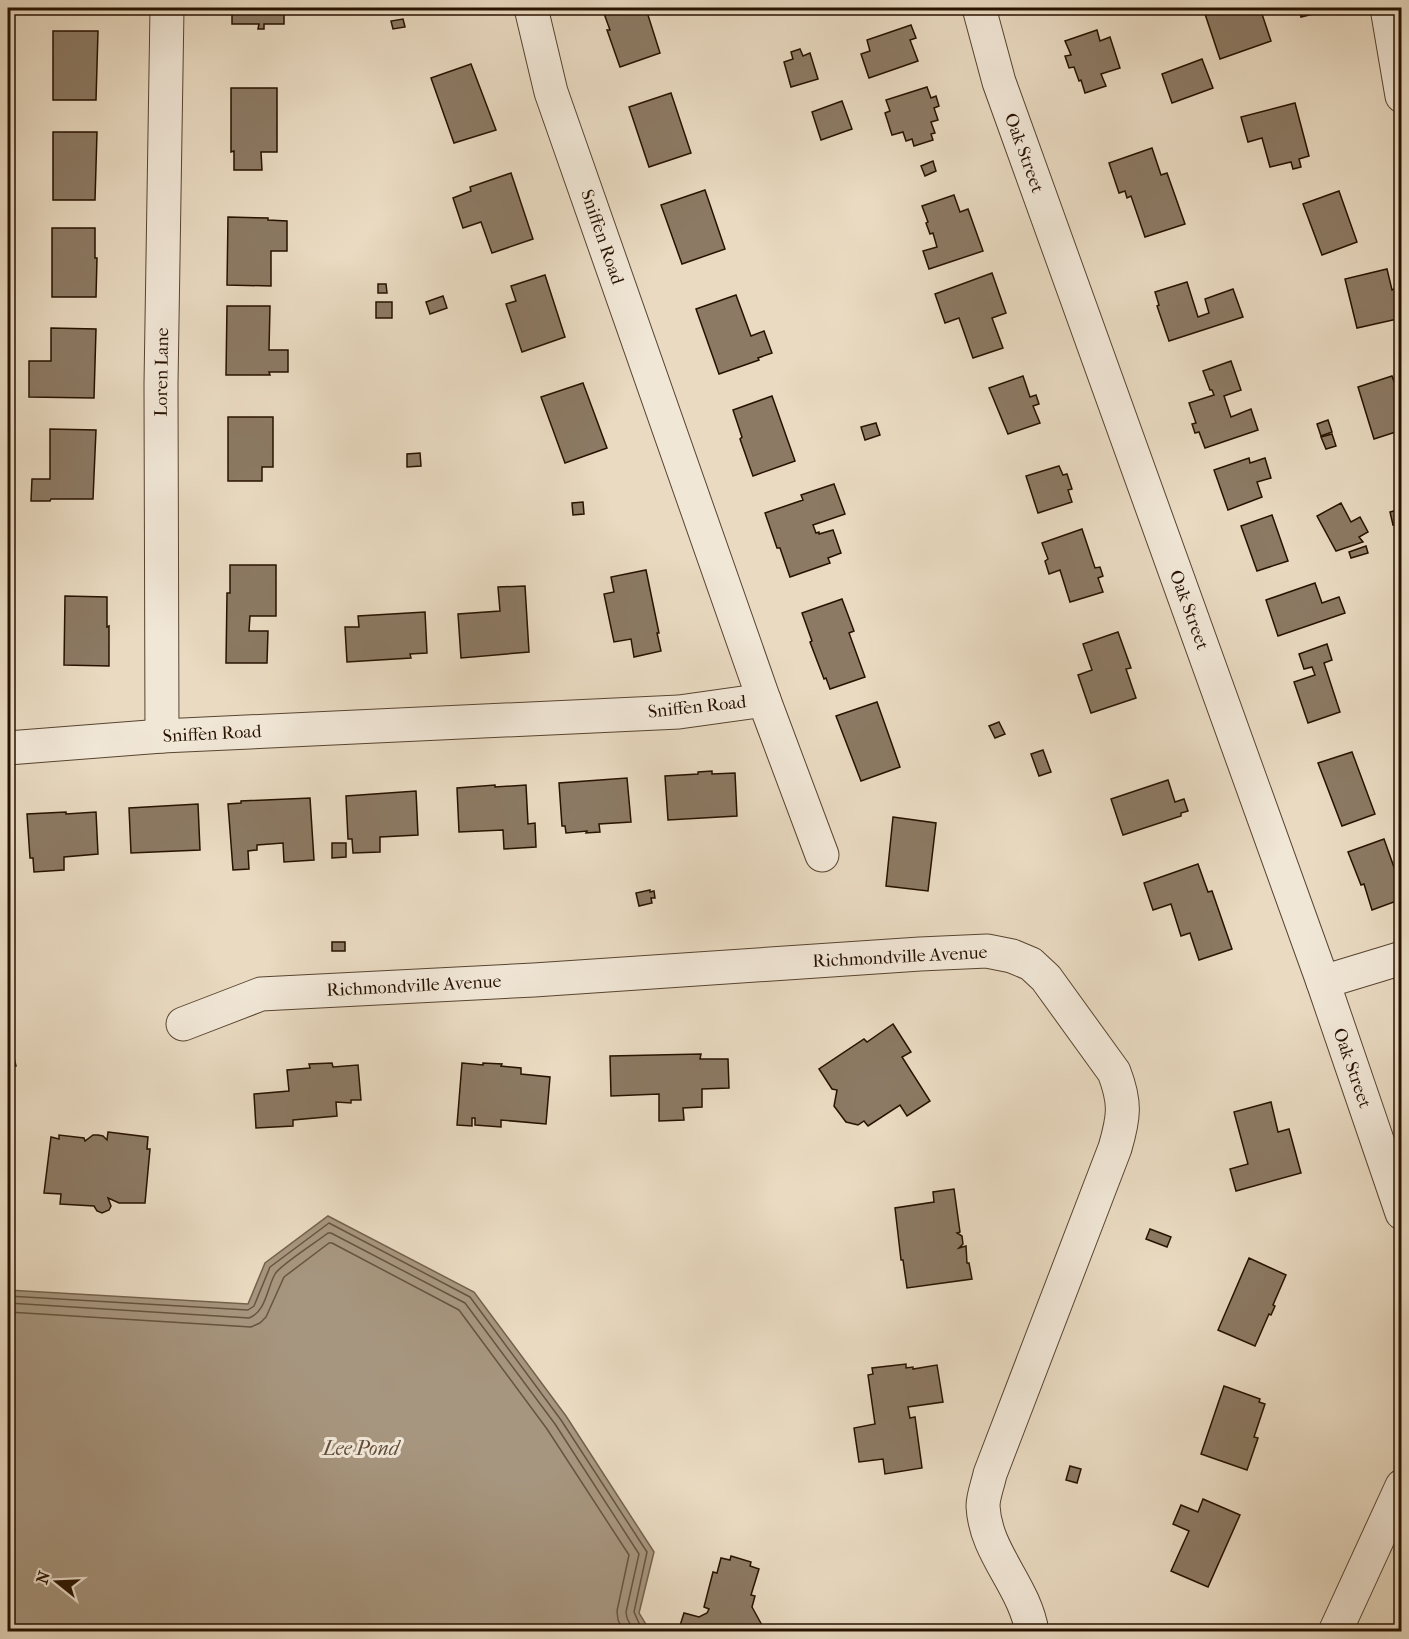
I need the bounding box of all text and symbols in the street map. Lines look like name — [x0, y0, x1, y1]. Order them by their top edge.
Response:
street label: Oak Street — [1000, 110, 1048, 196]
street label: Sniffen Road — [576, 187, 628, 287]
street label: Loren Lane — [151, 327, 173, 417]
street label: Oak Street — [1165, 567, 1213, 653]
street label: Sniffen Road — [647, 691, 747, 723]
street label: Sniffen Road — [162, 721, 262, 747]
street label: Richmondville Avenue — [812, 942, 988, 972]
street label: Richmondville Avenue — [326, 971, 502, 1001]
street label: Oak Street — [1329, 1025, 1376, 1111]
water label: Lee Pond — [321, 1437, 402, 1460]
north arrow — [27, 1552, 87, 1612]
text: N — [32, 1568, 54, 1586]

